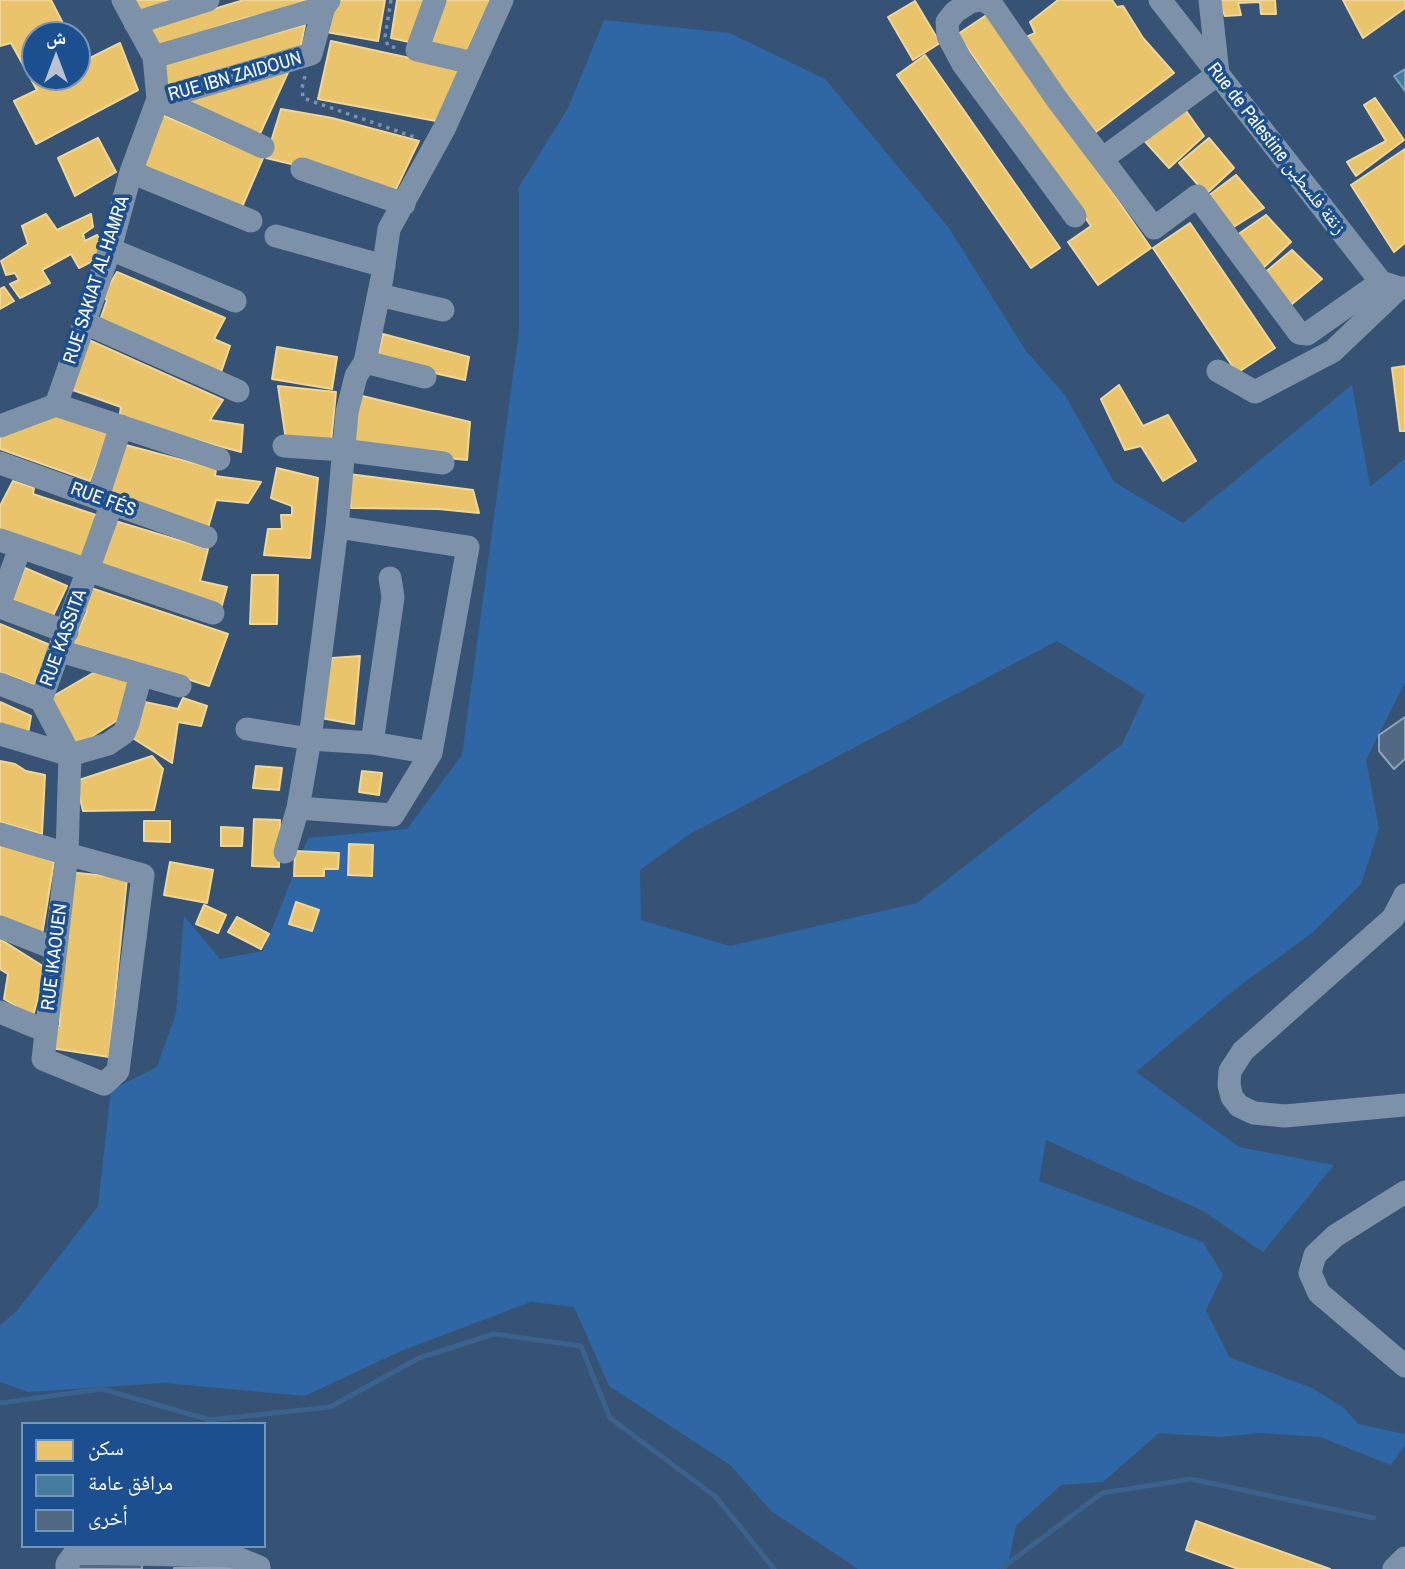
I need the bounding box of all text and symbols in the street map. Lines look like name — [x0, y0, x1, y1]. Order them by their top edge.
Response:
north arrow — [21, 21, 91, 91]
text: ش — [46, 24, 66, 50]
street label: RUE IBN ZAIDOUN — [166, 47, 304, 107]
street label: Rue de Palestine زنقة فلسطين — [1202, 59, 1350, 239]
street label: RUE SAKIAT AL HAMRA — [59, 193, 135, 367]
street label: RUE FÉS — [67, 478, 139, 522]
street label: RUE KASSITA — [36, 586, 92, 690]
street label: RUE IKAOUEN — [37, 902, 73, 1012]
legend — [21, 1422, 266, 1548]
text: سكن — [88, 1433, 124, 1462]
text: مرافق عامة — [88, 1468, 173, 1497]
text: أخرى — [88, 1503, 128, 1532]

